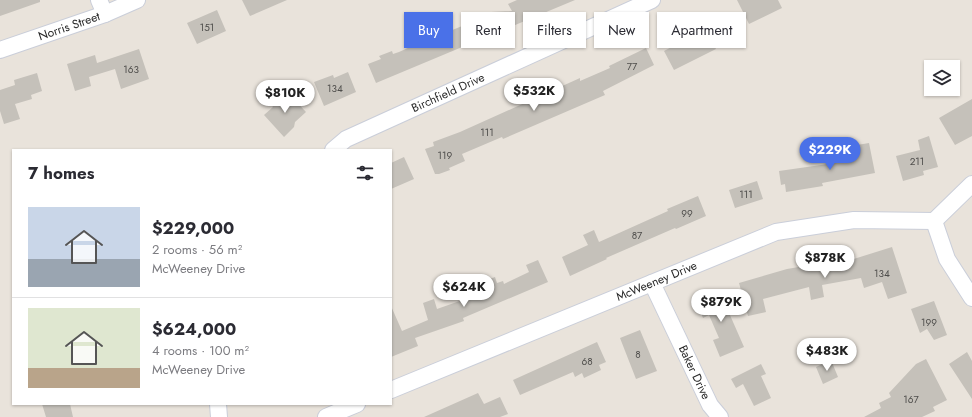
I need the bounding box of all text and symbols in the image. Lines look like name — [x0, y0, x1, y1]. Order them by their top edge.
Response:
street label: Norris Street — [36, 7, 103, 45]
chip: Buy — [404, 12, 453, 48]
chip: Rent — [461, 12, 515, 48]
chip: Filters — [523, 12, 586, 48]
chip: New — [594, 12, 649, 48]
chip: Apartment — [657, 12, 746, 48]
house number: 151 — [200, 20, 214, 35]
house number: 77 — [627, 59, 638, 74]
map controls — [924, 60, 960, 96]
button: layers — [924, 60, 960, 96]
house number: 163 — [123, 62, 139, 77]
street label: Birchfield Drive — [408, 68, 487, 117]
pin: $532K — [506, 78, 562, 112]
pin: $810K — [257, 80, 313, 114]
house number: 134 — [327, 81, 343, 96]
text: $532K — [513, 81, 555, 100]
text: $810K — [265, 83, 305, 102]
house number: 111 — [480, 125, 494, 140]
pin: $229K — [802, 137, 858, 171]
text: $229K — [809, 140, 851, 159]
house number: 119 — [438, 148, 453, 163]
house number: 211 — [910, 154, 924, 169]
text: 7 homes — [28, 161, 95, 185]
icon: filters — [354, 162, 376, 184]
house number: 111 — [739, 187, 753, 202]
house number: 99 — [681, 206, 693, 221]
text: $229,000 — [152, 216, 234, 240]
icon: home — [60, 223, 108, 271]
house number: 87 — [632, 228, 643, 243]
text: 2 rooms · 56 m² — [152, 240, 242, 259]
pin: $878K — [797, 245, 853, 279]
text: $878K — [804, 248, 846, 267]
street label: McWeeney Drive — [613, 256, 700, 306]
text: McWeeney Drive — [152, 259, 245, 278]
house number: 134 — [874, 266, 890, 281]
pin: $624K — [436, 274, 492, 308]
text: $624K — [442, 277, 486, 296]
pin: $879K — [693, 289, 749, 323]
text: $879K — [700, 292, 742, 311]
house number: 199 — [921, 315, 937, 330]
text: $624,000 — [152, 317, 236, 341]
icon: home — [60, 324, 108, 372]
pin: $483K — [799, 338, 855, 372]
text: 4 rooms · 100 m² — [152, 341, 249, 360]
text: $483K — [806, 341, 848, 360]
street label: Baker Drive — [674, 342, 715, 403]
house number: 8 — [635, 347, 641, 362]
house number: 68 — [581, 354, 593, 369]
text: McWeeney Drive — [152, 360, 245, 379]
house number: 167 — [903, 392, 920, 407]

